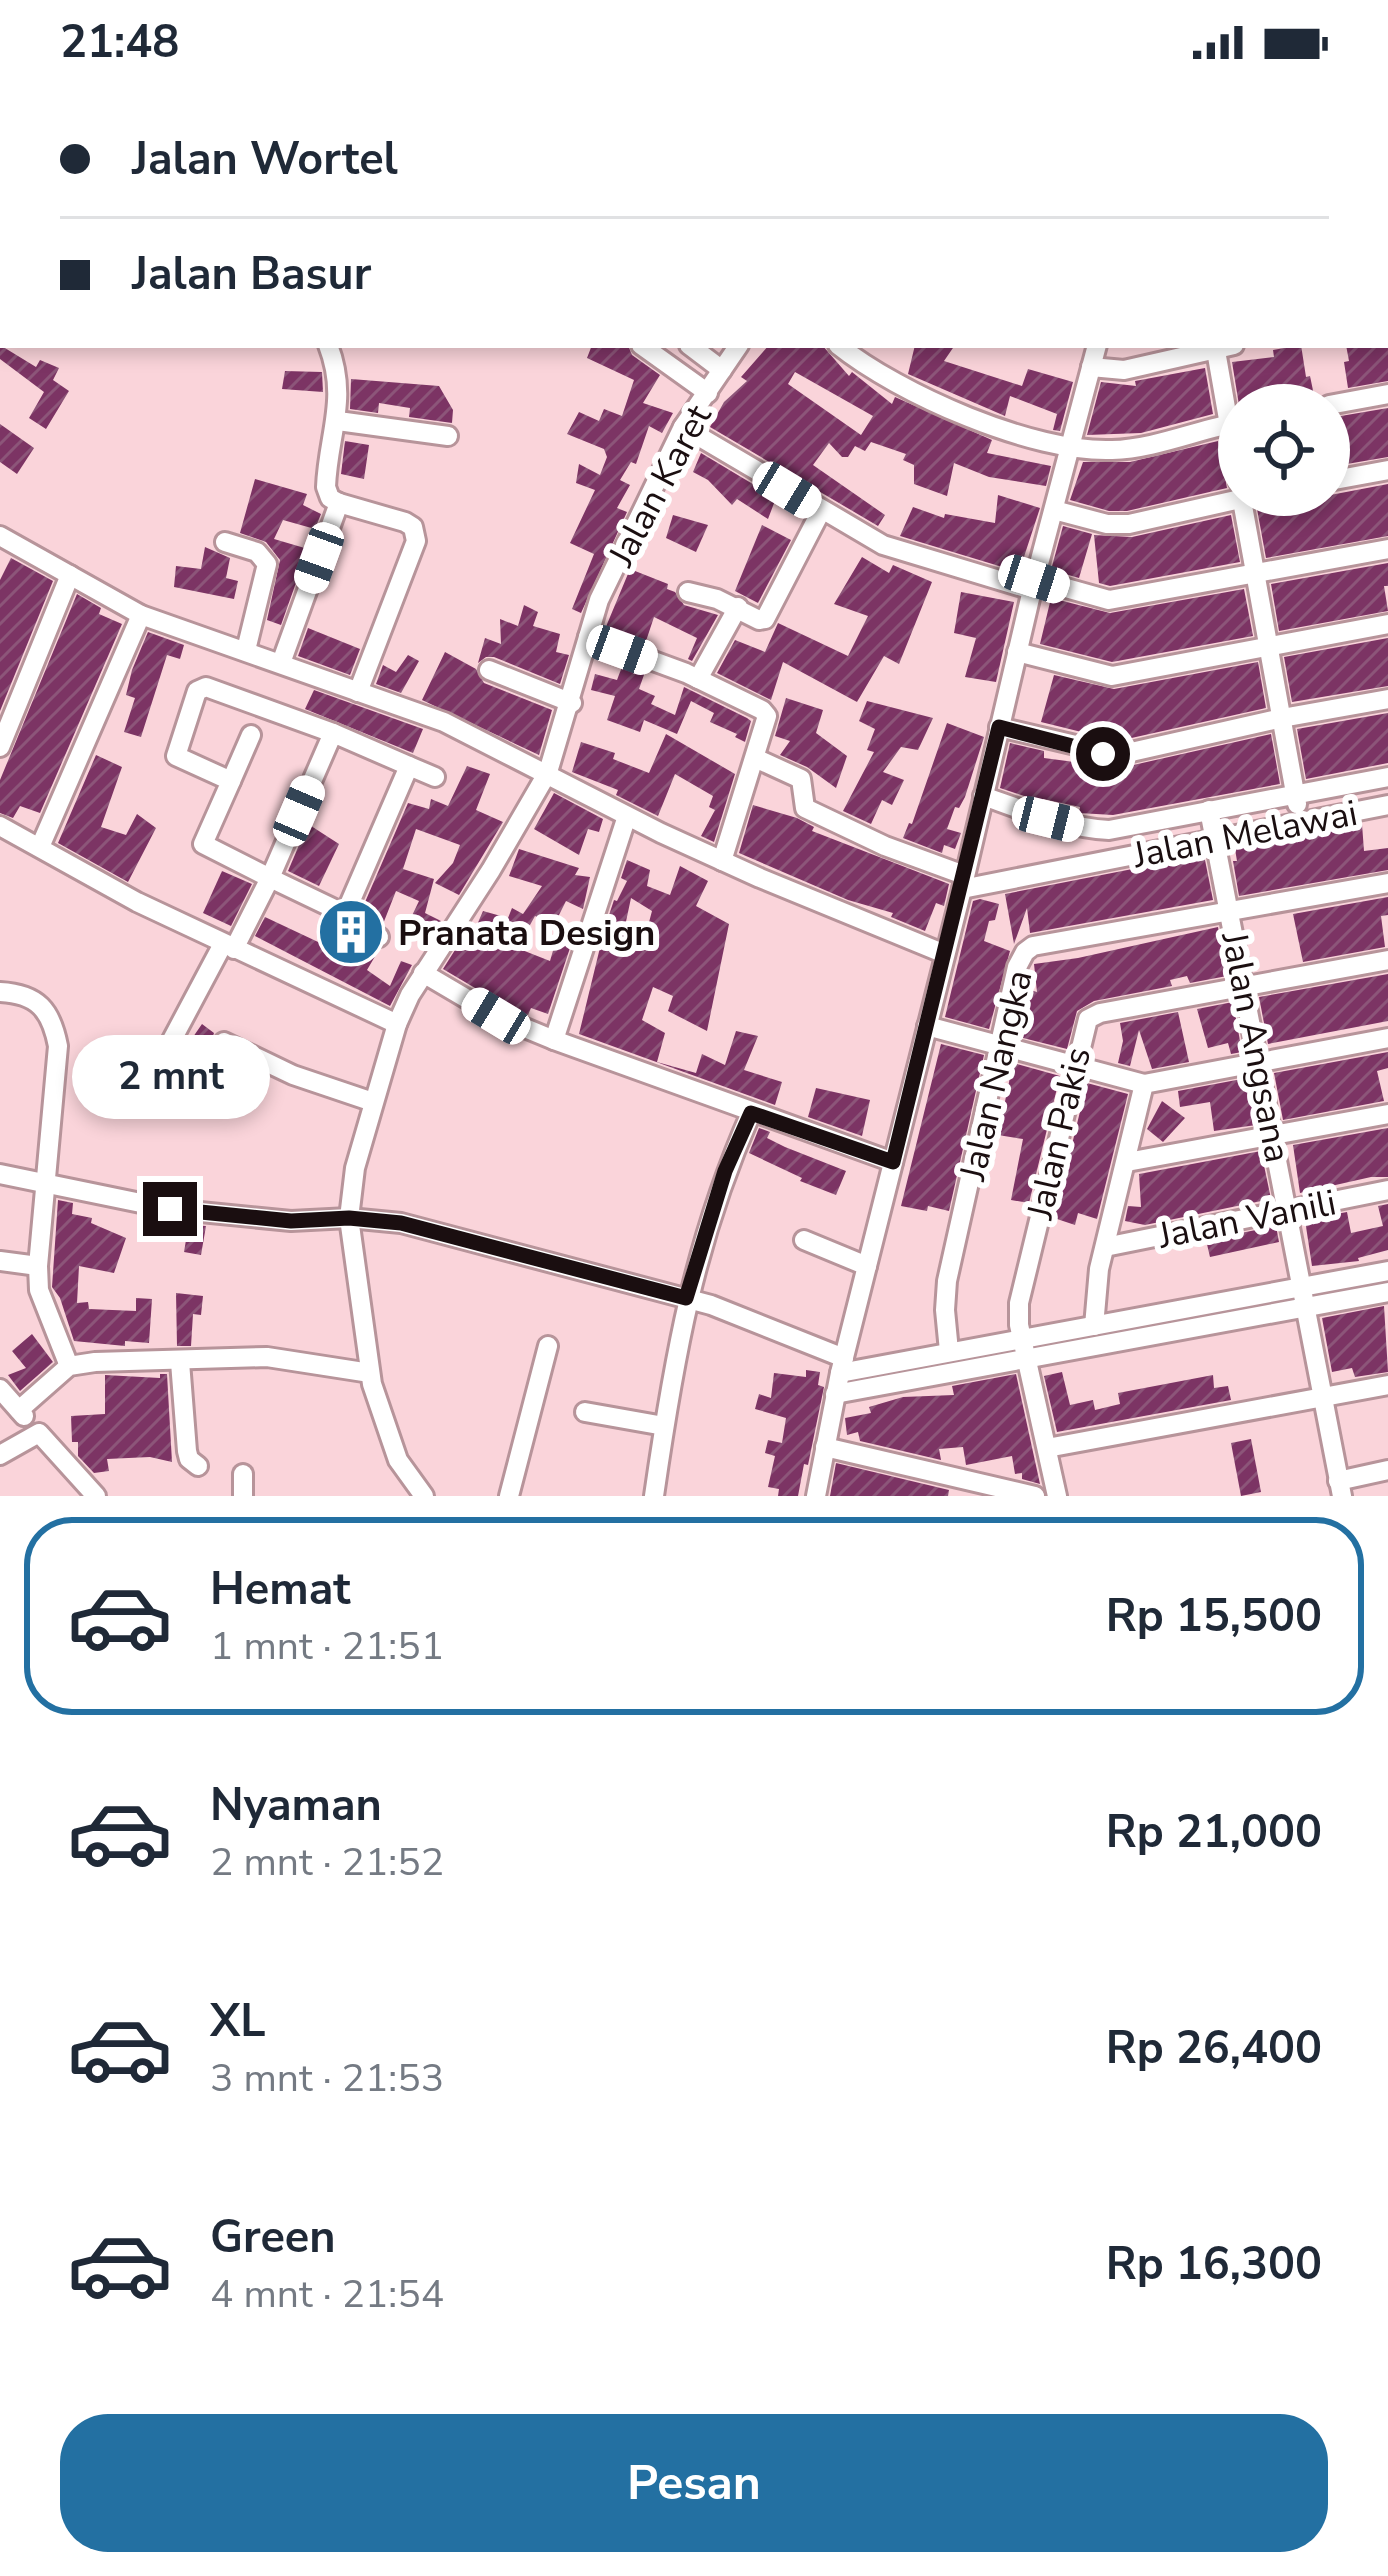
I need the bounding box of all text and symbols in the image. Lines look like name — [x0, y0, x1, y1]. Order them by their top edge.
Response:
text: 21:48 — [60, 12, 179, 73]
text: Jalan Wortel — [132, 129, 398, 190]
text: Jalan Basur — [132, 244, 371, 305]
map controls — [1218, 384, 1350, 516]
button: locate — [1218, 384, 1350, 516]
street label: Jalan Karet — [597, 396, 723, 576]
car — [747, 456, 827, 524]
car — [290, 518, 348, 598]
car — [994, 551, 1074, 607]
car — [582, 621, 662, 679]
route start — [1076, 727, 1130, 781]
car — [268, 771, 330, 851]
street label: Jalan Melawai — [1128, 789, 1361, 880]
car — [1009, 793, 1087, 845]
building icon: Pranata Design — [316, 897, 386, 967]
place label: Pranata Design — [398, 909, 655, 958]
street label: Jalan Angsana — [1209, 927, 1302, 1167]
street label: Jalan Nangka — [948, 965, 1044, 1186]
car — [456, 982, 536, 1050]
callout: 2 mnt — [71, 1035, 269, 1119]
street label: Jalan Pakis — [1016, 1043, 1103, 1225]
text: 2 mnt — [118, 1050, 224, 1103]
street label: Jalan Vanili — [1153, 1178, 1340, 1261]
route end — [143, 1182, 197, 1236]
text: Hemat — [210, 1559, 351, 1620]
icon: car — [66, 1562, 174, 1670]
text: Rp 15,500 — [1106, 1586, 1322, 1647]
text: 1 mnt · 21:51 — [210, 1620, 444, 1673]
text: Nyaman — [210, 1775, 382, 1836]
icon: car — [66, 1778, 174, 1886]
text: Rp 21,000 — [1106, 1802, 1322, 1863]
text: 2 mnt · 21:52 — [210, 1836, 444, 1889]
text: XL — [210, 1991, 266, 2052]
icon: car — [66, 1994, 174, 2102]
text: Rp 26,400 — [1106, 2018, 1322, 2079]
text: 3 mnt · 21:53 — [210, 2052, 444, 2105]
text: Green — [210, 2207, 336, 2268]
icon: car — [66, 2210, 174, 2318]
text: Rp 16,300 — [1106, 2234, 1322, 2295]
text: 4 mnt · 21:54 — [210, 2268, 444, 2321]
button: Pesan — [60, 2414, 1328, 2552]

